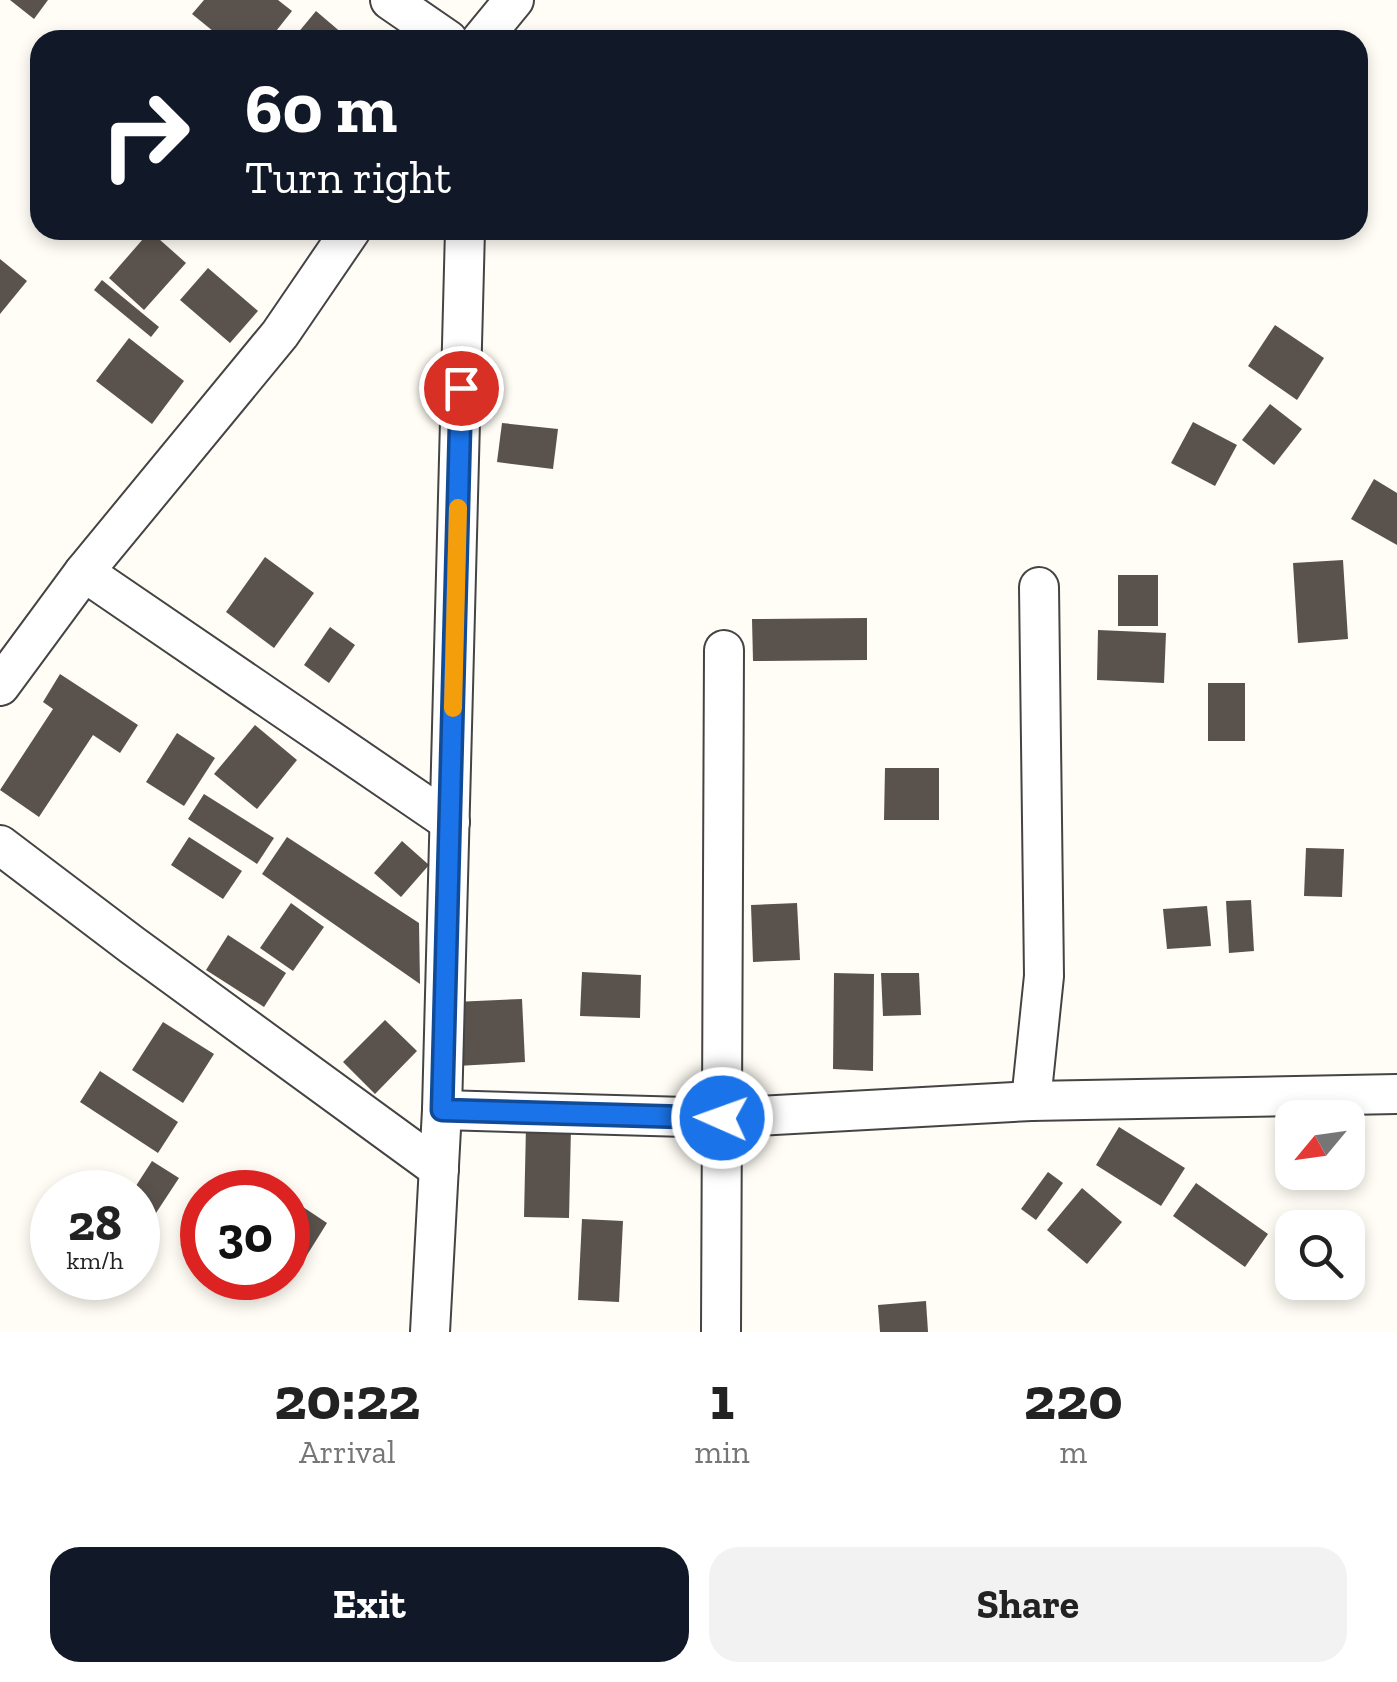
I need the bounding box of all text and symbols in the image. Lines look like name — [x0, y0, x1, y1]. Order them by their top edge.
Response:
text: 60 m — [245, 66, 397, 150]
icon: right — [80, 70, 210, 200]
text: Turn right — [245, 151, 451, 205]
pin — [419, 346, 504, 431]
icon: arrive — [434, 361, 489, 416]
position arrow — [670, 1066, 774, 1170]
north arrow — [1275, 1100, 1365, 1190]
map controls — [1275, 1100, 1365, 1300]
speed limit sign: 30 — [180, 1170, 310, 1300]
text: 28 — [68, 1193, 122, 1253]
button: search — [1275, 1210, 1365, 1300]
text: km/h — [66, 1245, 124, 1275]
text: 20:22 — [274, 1362, 420, 1434]
text: 1 — [710, 1362, 734, 1434]
text: 220 — [1024, 1362, 1123, 1434]
text: Arrival — [299, 1433, 396, 1471]
text: min — [695, 1433, 750, 1471]
text: m — [1059, 1433, 1087, 1471]
button: Exit — [50, 1547, 689, 1662]
button: Share — [709, 1547, 1347, 1662]

